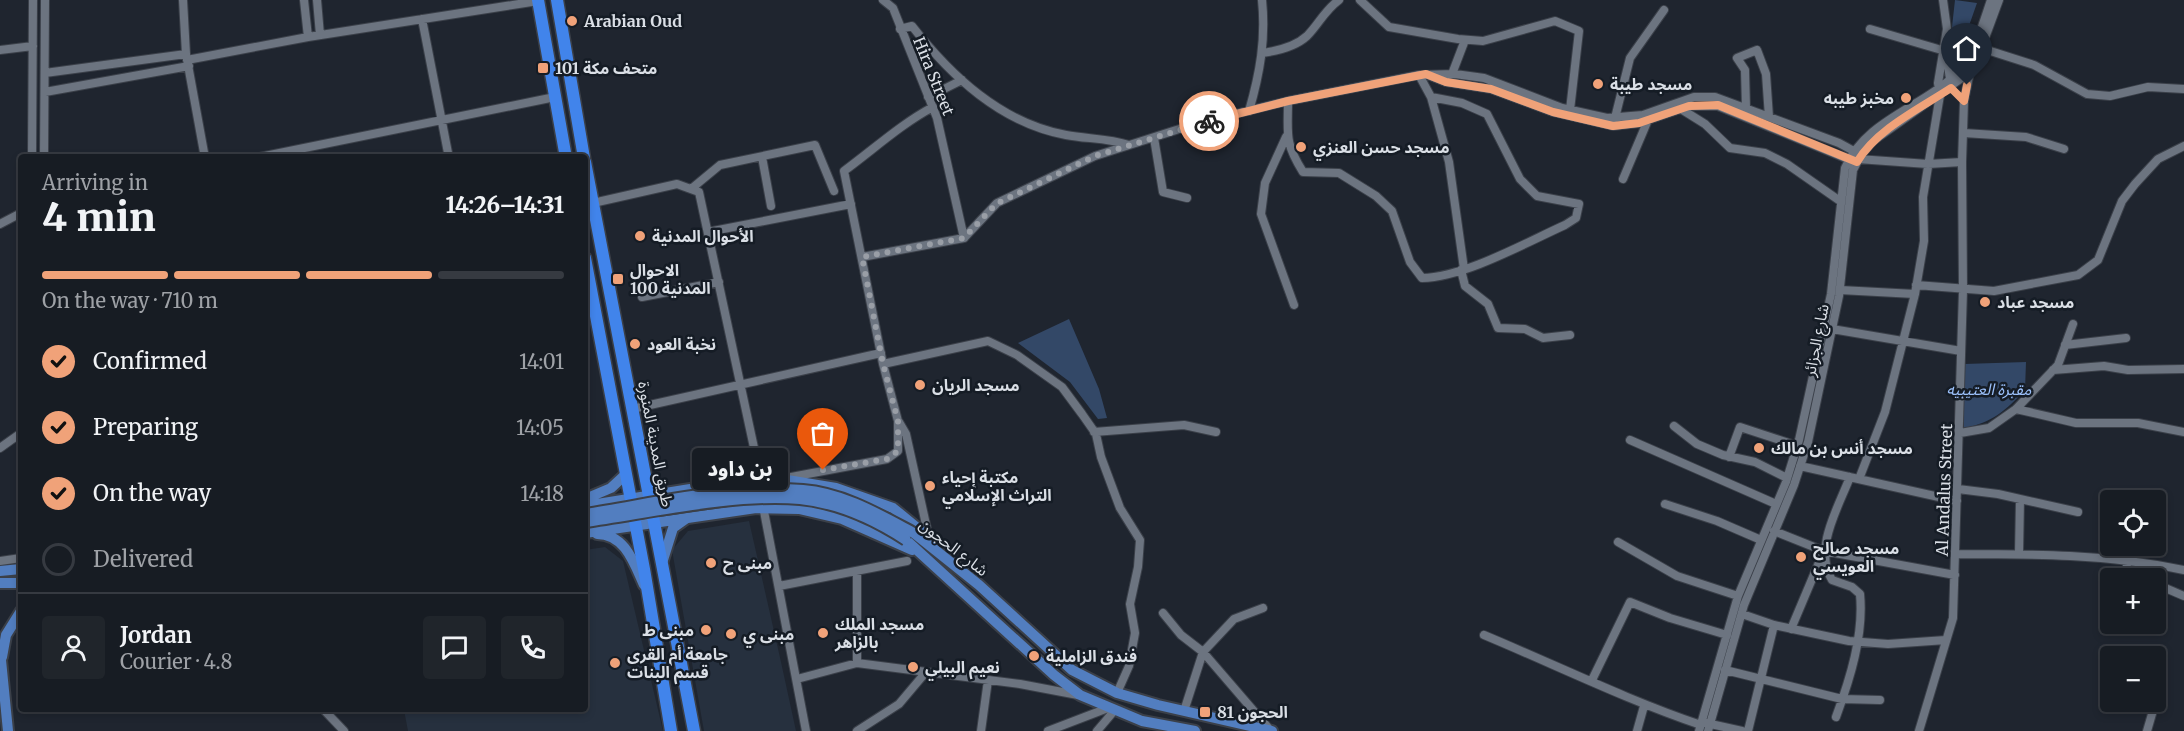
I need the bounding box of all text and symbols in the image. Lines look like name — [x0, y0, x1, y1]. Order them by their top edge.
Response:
place label: Arabian Oud — [583, 11, 682, 31]
marker: Arabian Oud — [565, 14, 579, 28]
pin — [1941, 23, 1992, 85]
icon: home — [1950, 32, 1983, 65]
street label: Hira Street — [909, 34, 959, 119]
place label: متحف مكة 101 — [555, 58, 657, 78]
marker: متحف مكة 101 — [536, 61, 550, 75]
place label: مسجد طيبة — [1610, 74, 1692, 94]
marker: مسجد طيبة — [1591, 77, 1605, 91]
place label: مخبز طيبه — [1824, 88, 1894, 108]
courier — [1179, 91, 1239, 151]
marker: مخبز طيبه — [1899, 91, 1913, 105]
icon: bike — [1193, 105, 1226, 138]
place label: مسجد حسن العنزي — [1313, 137, 1449, 161]
marker: مسجد حسن العنزي — [1294, 140, 1308, 154]
text: Arriving in — [42, 170, 148, 195]
text: 14:26–14:31 — [446, 191, 564, 219]
text: 4 min — [42, 193, 156, 242]
place label: الأحوال المدنية — [652, 226, 754, 246]
marker: الأحوال المدنية — [633, 229, 647, 243]
place label: الاحوال المدنية 100 — [630, 260, 711, 298]
marker: الاحوال المدنية 100 — [611, 272, 625, 286]
text: On the way · 710 m — [42, 288, 218, 313]
place label: مسجد عباد — [1997, 292, 2074, 312]
marker: مسجد عباد — [1978, 295, 1992, 309]
street label: شارع الجزائر — [1799, 302, 1836, 380]
place label: نخبة العود — [647, 334, 716, 354]
marker: نخبة العود — [628, 337, 642, 351]
icon: check — [42, 345, 75, 378]
text: Confirmed — [93, 347, 207, 375]
text: 14:01 — [519, 349, 564, 374]
place label: مسجد الريان — [932, 375, 1020, 395]
marker: مسجد الريان — [913, 378, 927, 392]
street label: طريق المدينة المنورة — [633, 379, 678, 509]
park label: مقبرة العتيبيه — [1947, 379, 2032, 399]
pin — [797, 408, 848, 470]
icon: check — [42, 411, 75, 444]
text: Preparing — [93, 413, 198, 441]
text: 14:05 — [516, 415, 564, 440]
icon: bag — [806, 417, 839, 450]
street label: Al Andalus Street — [1932, 423, 1956, 558]
place label: مسجد أنس بن مالك — [1771, 438, 1913, 458]
marker: مسجد أنس بن مالك — [1752, 441, 1766, 455]
callout: بن داود — [691, 449, 787, 491]
text: بن داود — [707, 456, 773, 481]
place label: مكتبة إحياء التراث الإسلامي — [942, 467, 1052, 509]
icon: check — [42, 477, 75, 510]
text: On the way — [93, 479, 211, 507]
marker: مكتبة إحياء التراث الإسلامي — [923, 479, 937, 493]
text: 14:18 — [520, 481, 564, 506]
map controls — [2100, 490, 2166, 712]
button: locate — [2100, 490, 2166, 556]
street label: شارع الحجون — [914, 514, 992, 582]
place label: مسجد صالح العويسي — [1813, 538, 1899, 580]
text: Delivered — [93, 545, 193, 573]
marker: مسجد صالح العويسي — [1794, 550, 1808, 564]
place label: مبنى ح — [723, 553, 772, 575]
marker: مبنى ح — [704, 556, 718, 570]
button: + — [2100, 568, 2166, 634]
place label: مسجد الملك بالزاهر — [834, 614, 924, 652]
button: person — [42, 616, 105, 679]
button: chat — [423, 616, 486, 679]
button: phone — [501, 616, 564, 679]
place label: مبنى ط — [642, 620, 694, 640]
text: Jordan — [120, 621, 192, 649]
marker: مبنى ط — [699, 623, 713, 637]
place label: مبنى ي — [743, 624, 794, 648]
marker: مسجد الملك بالزاهر — [816, 626, 830, 640]
marker: مبنى ي — [724, 627, 738, 641]
place label: جامعة أم القرى قسم البنات — [627, 644, 728, 685]
place label: فندق الزاملية — [1046, 646, 1137, 666]
button: − — [2100, 646, 2166, 712]
text: Courier · 4.8 — [120, 649, 232, 674]
marker: فندق الزاملية — [1027, 649, 1041, 663]
marker: جامعة أم القرى قسم البنات — [608, 656, 622, 670]
place label: نعيم البيلي — [925, 657, 1000, 681]
marker: نعيم البيلي — [906, 660, 920, 674]
place label: الحجون 81 — [1217, 702, 1288, 722]
marker: الحجون 81 — [1198, 705, 1212, 719]

